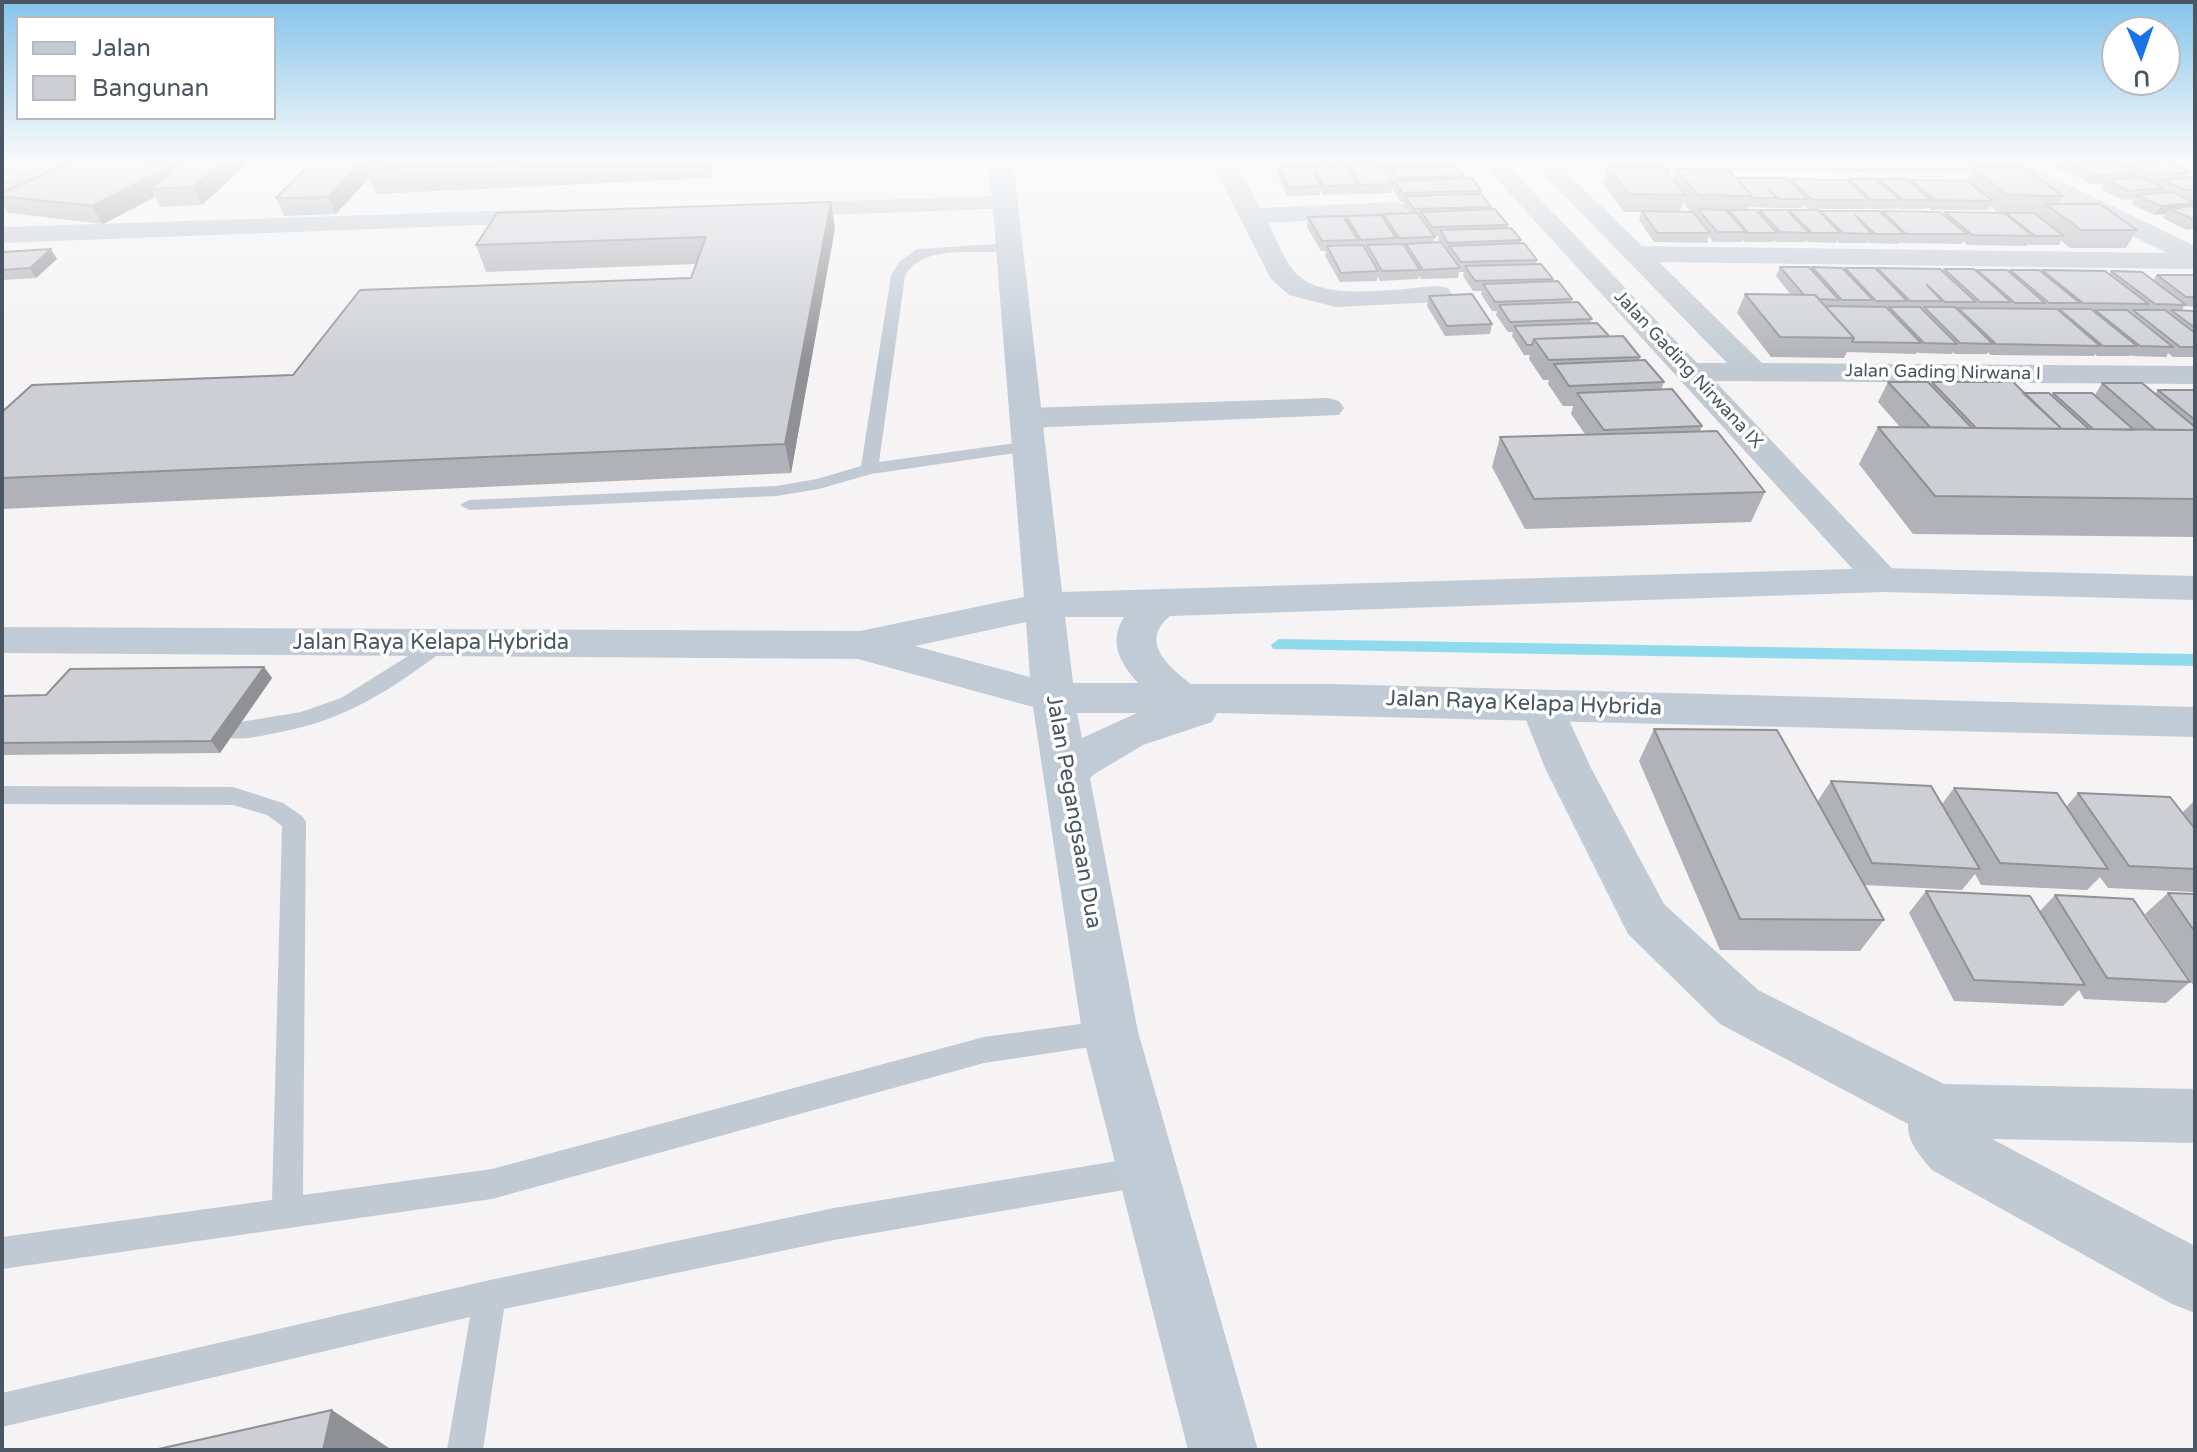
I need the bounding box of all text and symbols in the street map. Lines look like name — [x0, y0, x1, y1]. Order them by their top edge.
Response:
legend — [16, 16, 276, 120]
north arrow — [2101, 16, 2181, 96]
text: Jalan — [92, 34, 151, 63]
text: U — [2133, 65, 2151, 91]
text: Bangunan — [92, 74, 209, 103]
street label: Jalan Gading Nirwana IX — [1609, 286, 1767, 454]
street label: Jalan Gading Nirwana I — [1845, 360, 2041, 386]
street label: Jalan Raya Kelapa Hybrida — [293, 630, 569, 656]
street label: Jalan Raya Kelapa Hybrida — [1385, 686, 1663, 722]
street label: Jalan Pegangsaan Dua — [1039, 693, 1107, 931]

